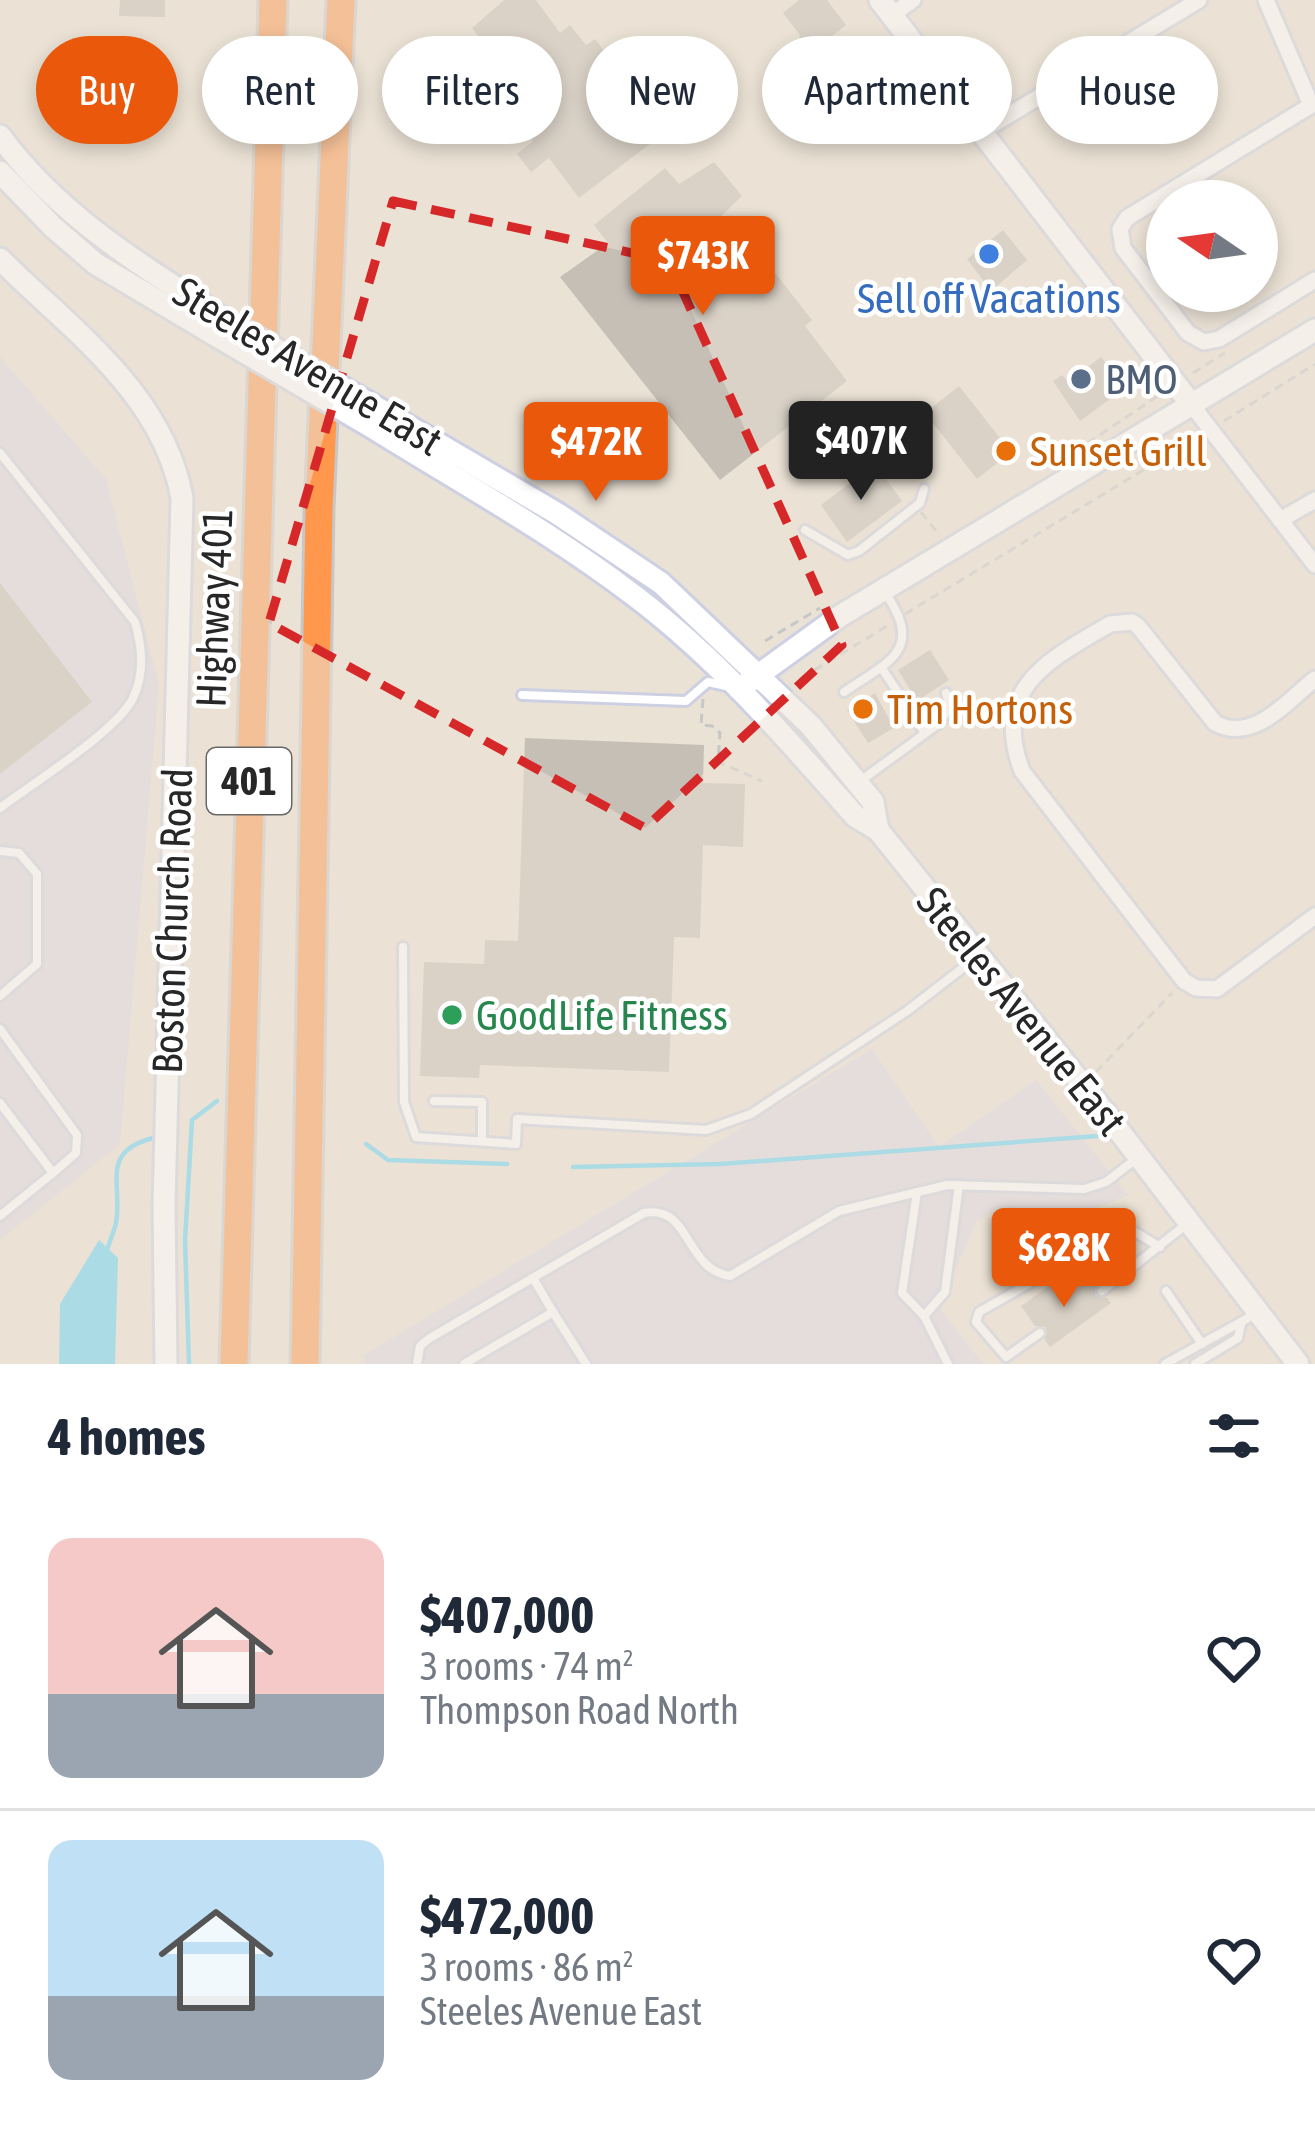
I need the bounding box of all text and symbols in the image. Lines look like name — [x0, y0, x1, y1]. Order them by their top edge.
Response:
chip: Buy — [36, 36, 178, 144]
chip: Rent — [202, 36, 358, 144]
chip: Filters — [382, 36, 562, 144]
chip: New — [586, 36, 738, 144]
chip: Apartment — [762, 36, 1012, 144]
chip: House — [1036, 36, 1218, 144]
north arrow — [1146, 180, 1278, 312]
map controls — [1146, 180, 1278, 312]
pin: $743K — [619, 216, 787, 318]
text: $743K — [658, 233, 748, 277]
marker: Sell off Vacations — [976, 241, 1002, 267]
street label: Steeles Avenue East — [165, 267, 451, 465]
place label: Sell off Vacations — [857, 274, 1121, 322]
place label: BMO — [1105, 355, 1178, 403]
marker: BMO — [1068, 366, 1094, 392]
pin: $407K — [777, 401, 945, 503]
pin: $472K — [512, 402, 680, 504]
text: $407K — [816, 418, 906, 462]
text: $472K — [551, 419, 641, 463]
place label: Sunset Grill — [1030, 427, 1207, 475]
marker: Sunset Grill — [993, 438, 1019, 464]
street label: Highway 401 — [187, 508, 241, 708]
place label: Tim Hortons — [887, 685, 1073, 733]
marker: Tim Hortons — [850, 696, 876, 722]
road number: 401 — [207, 748, 291, 814]
street label: Boston Church Road — [143, 767, 201, 1075]
street label: Steeles Avenue East — [908, 878, 1136, 1144]
place label: GoodLife Fitness — [476, 991, 728, 1039]
marker: GoodLife Fitness — [439, 1002, 465, 1028]
pin: $628K — [980, 1208, 1148, 1310]
text: $628K — [1019, 1225, 1109, 1269]
icon: filters — [1201, 1403, 1267, 1469]
text: 4 homes — [48, 1407, 206, 1466]
text: $407,000 — [420, 1585, 594, 1644]
icon: home — [144, 1586, 288, 1730]
icon: heart — [1201, 1625, 1267, 1691]
text: 3 rooms · 74 m² — [420, 1644, 634, 1688]
text: Thompson Road North — [420, 1688, 739, 1732]
text: $472,000 — [420, 1886, 594, 1945]
icon: home — [144, 1888, 288, 2032]
icon: heart — [1201, 1927, 1267, 1993]
text: 3 rooms · 86 m² — [420, 1945, 634, 1989]
text: Steeles Avenue East — [420, 1989, 702, 2033]

